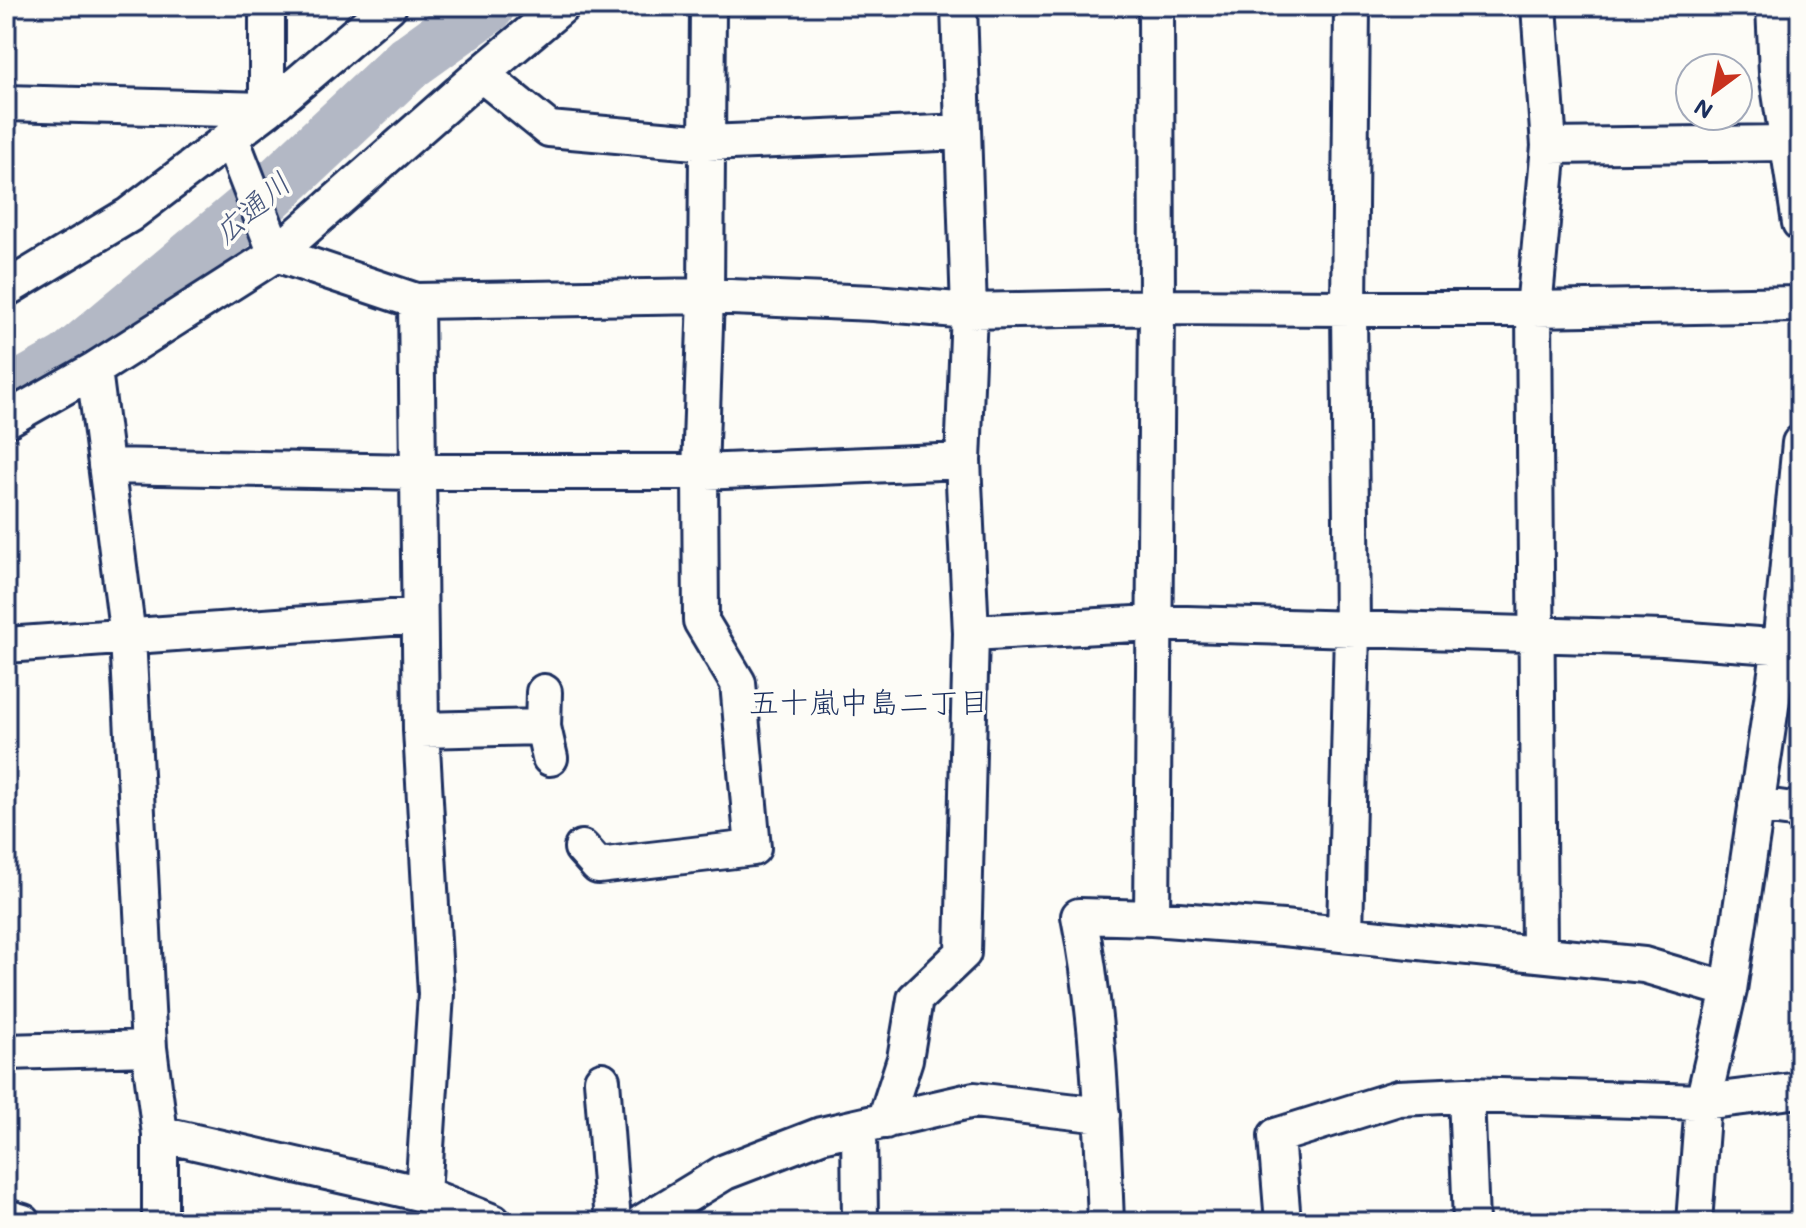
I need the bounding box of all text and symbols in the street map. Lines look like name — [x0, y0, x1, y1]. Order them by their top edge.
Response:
north arrow — [1674, 52, 1754, 132]
text: N — [1688, 93, 1718, 126]
water label: 広通川 — [204, 162, 298, 252]
district label: 五十嵐中島二丁目 — [749, 681, 989, 721]

